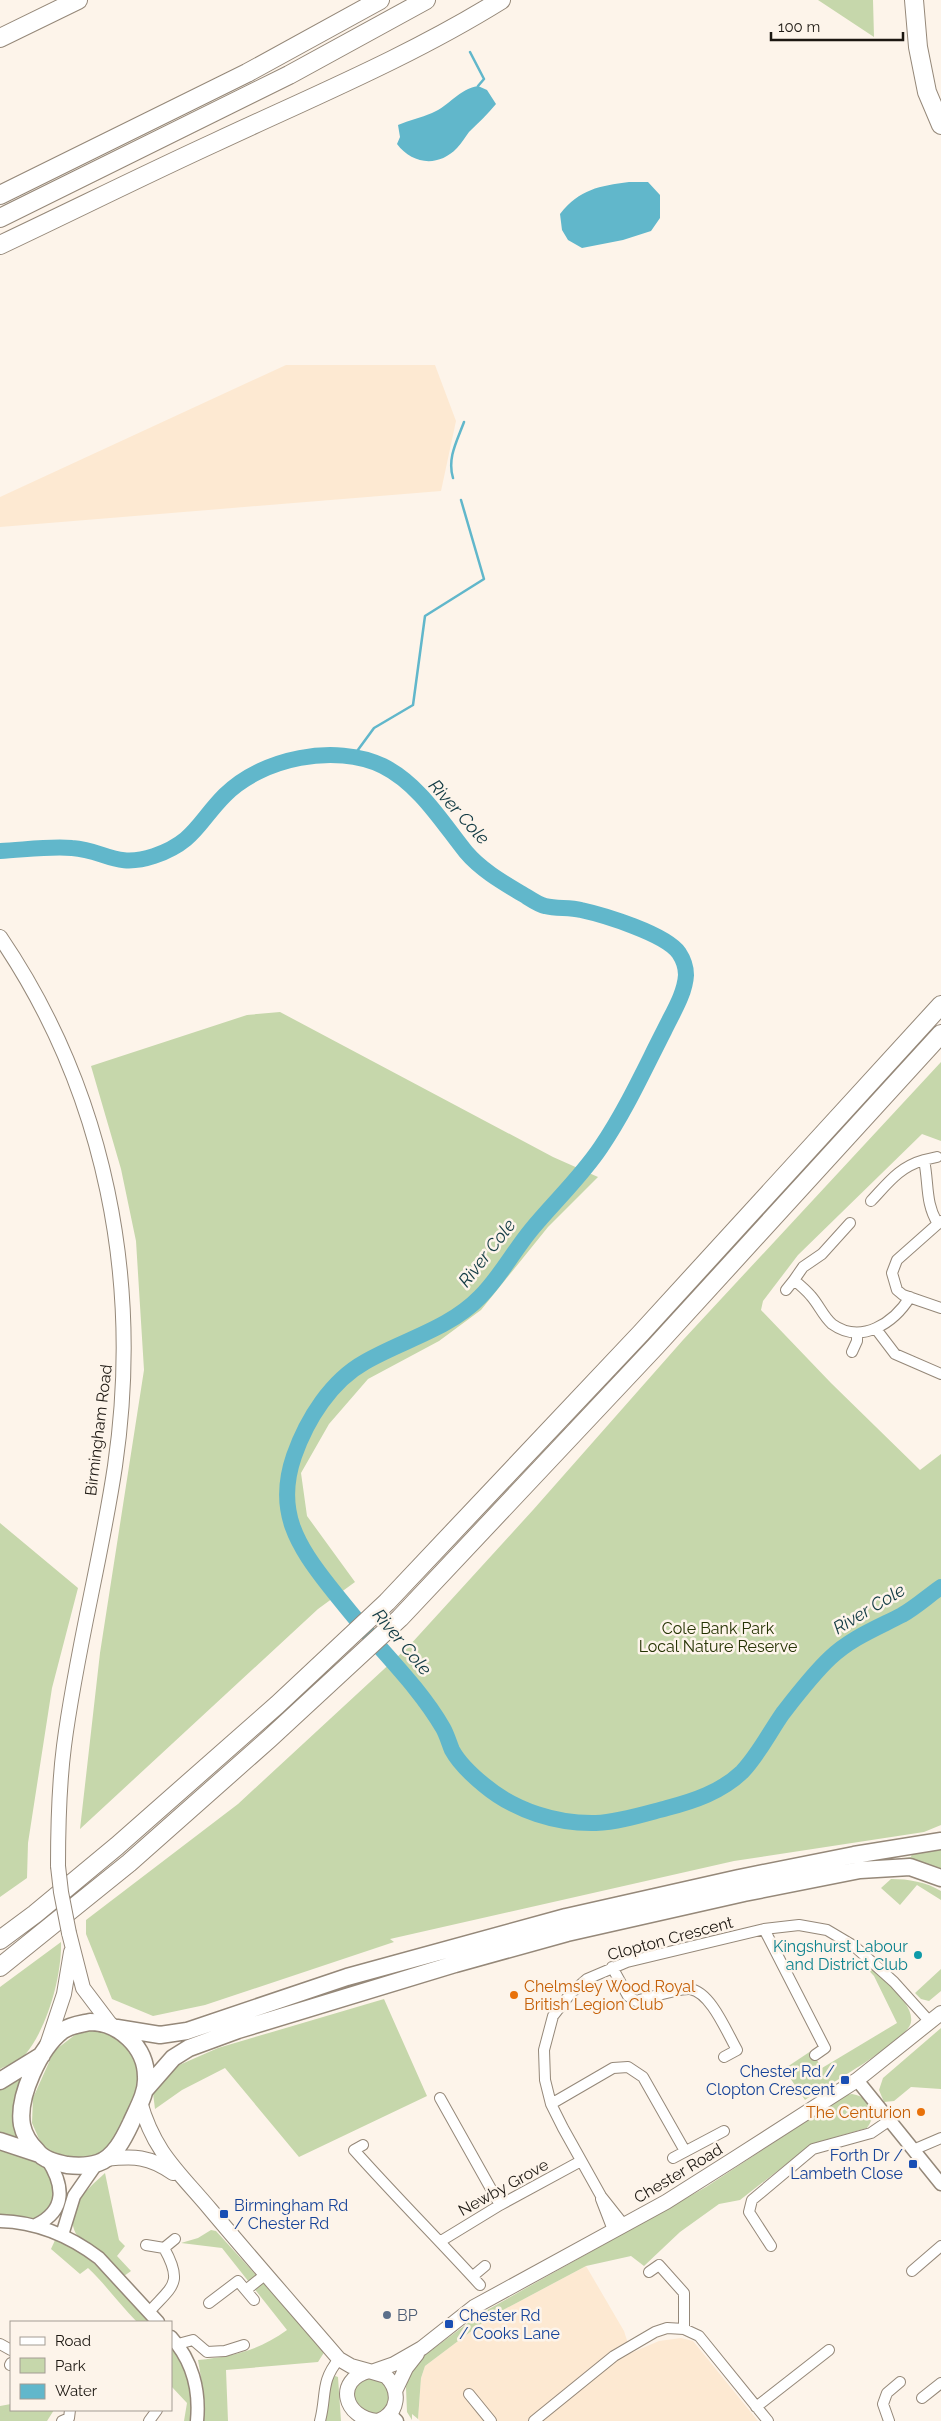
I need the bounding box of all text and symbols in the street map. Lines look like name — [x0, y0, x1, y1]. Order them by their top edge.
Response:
scale bar — [771, 10, 904, 42]
text: 100 m — [778, 18, 820, 36]
water label: River Cole — [425, 775, 494, 849]
water label: River Cole — [454, 1214, 520, 1291]
street label: Birmingham Road — [81, 1363, 116, 1497]
water label: River Cole — [829, 1579, 909, 1638]
water label: River Cole — [369, 1604, 436, 1679]
park label: Cole Bank Park Local Nature Reserve — [639, 1619, 797, 1656]
street label: Clopton Crescent — [605, 1912, 735, 1964]
place label: Kingshurst Labour and District Club — [773, 1937, 908, 1974]
marker: Kingshurst Labour and District Club — [912, 1949, 924, 1961]
place label: Chelmsley Wood Royal British Legion Club — [524, 1977, 696, 2014]
marker: Chelmsley Wood Royal British Legion Club — [508, 1989, 520, 2001]
place label: Chester Rd / Clopton Crescent — [706, 2062, 836, 2099]
marker: Chester Rd / Clopton Crescent — [839, 2074, 851, 2086]
place label: The Centurion — [806, 2103, 911, 2122]
marker: The Centurion — [915, 2106, 927, 2118]
street label: Chester Road — [631, 2140, 726, 2207]
place label: Forth Dr / Lambeth Close — [790, 2146, 903, 2183]
street label: Newby Grove — [455, 2155, 552, 2220]
marker: Forth Dr / Lambeth Close — [907, 2158, 919, 2170]
place label: Birmingham Rd / Chester Rd — [234, 2196, 348, 2233]
marker: Birmingham Rd / Chester Rd — [218, 2208, 230, 2220]
place label: BP — [397, 2306, 418, 2325]
place label: Chester Rd / Cooks Lane — [459, 2306, 560, 2343]
marker: BP — [381, 2309, 393, 2321]
marker: Chester Rd / Cooks Lane — [443, 2318, 455, 2330]
legend — [10, 2321, 172, 2411]
text: Road — [55, 2332, 91, 2350]
text: Park — [55, 2357, 86, 2375]
text: Water — [55, 2382, 98, 2400]

